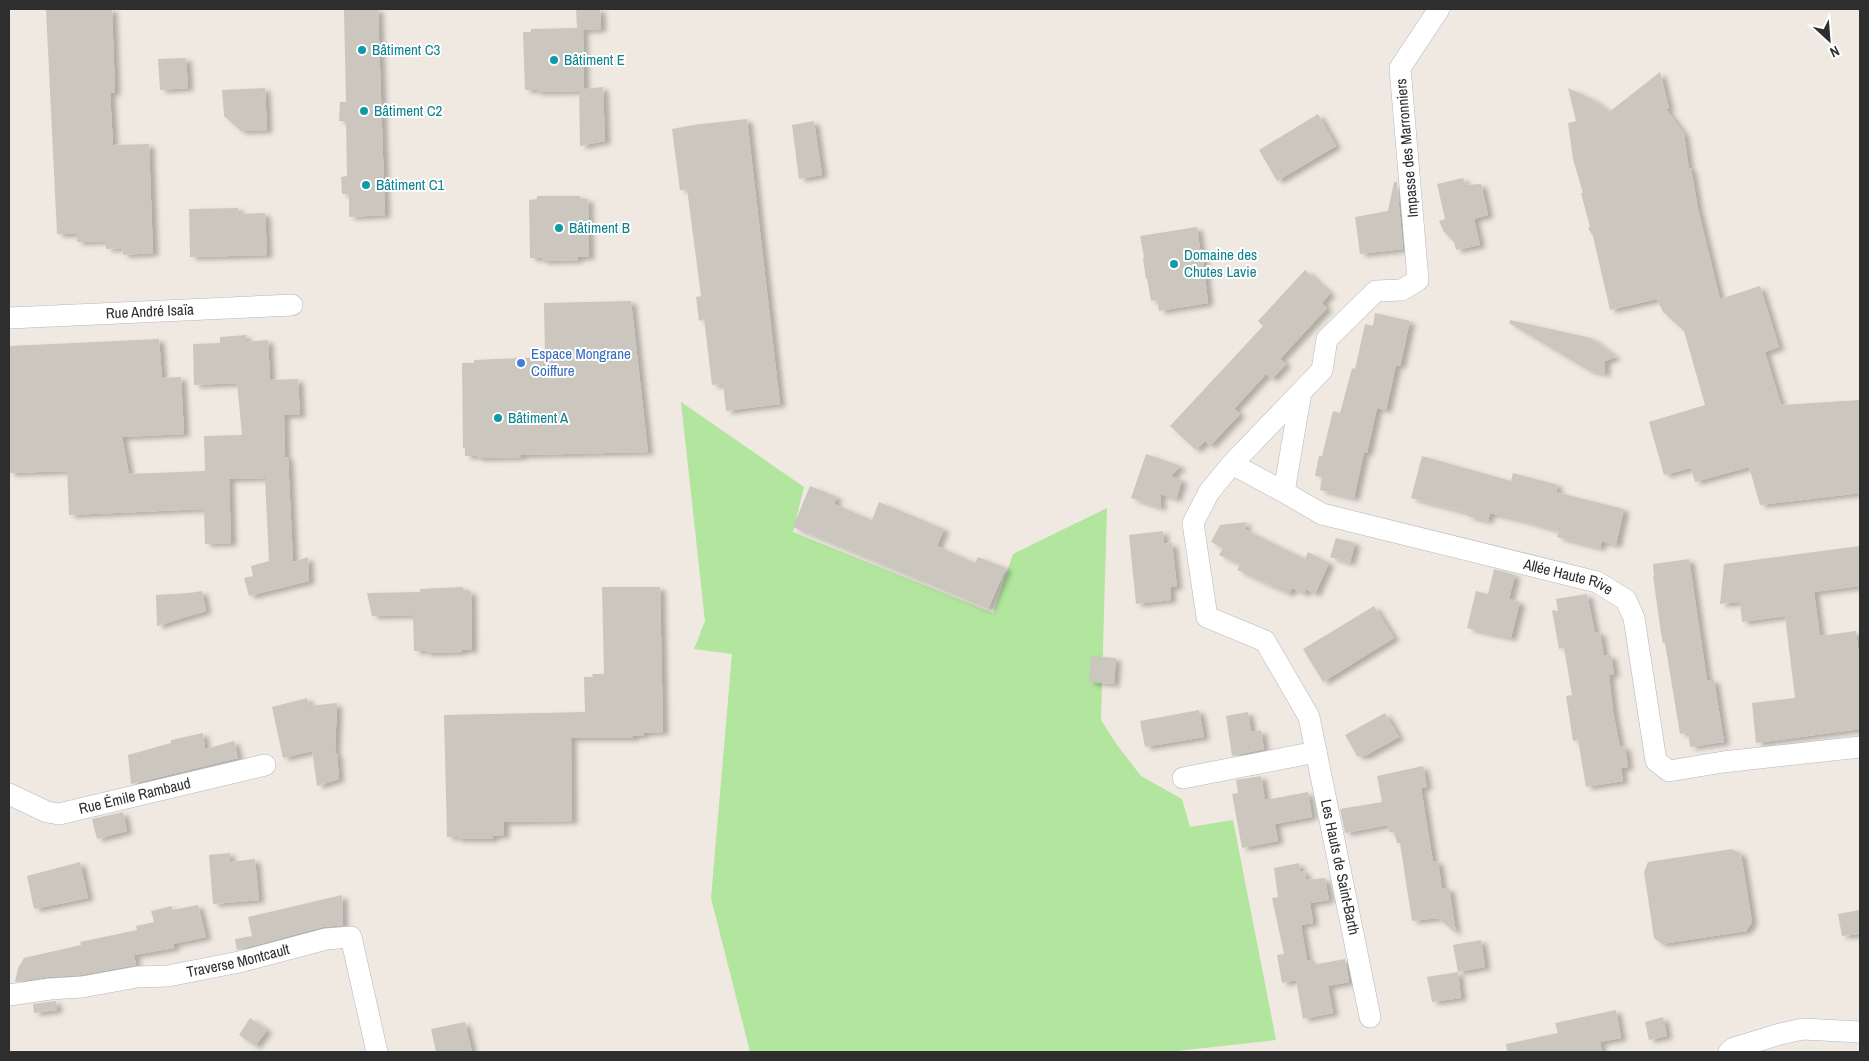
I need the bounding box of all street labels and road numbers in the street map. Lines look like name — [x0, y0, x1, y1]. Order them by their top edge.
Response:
street label: Impasse des Marronniers — [1390, 78, 1423, 218]
street label: Rue André Isaïa — [105, 299, 195, 324]
street label: Allée Haute Rive — [1521, 553, 1617, 600]
street label: Rue Émile Rambaud — [77, 772, 193, 819]
street label: Les Hauts de Saint-Barth — [1316, 797, 1365, 937]
street label: Traverse Montcault — [185, 938, 292, 982]

